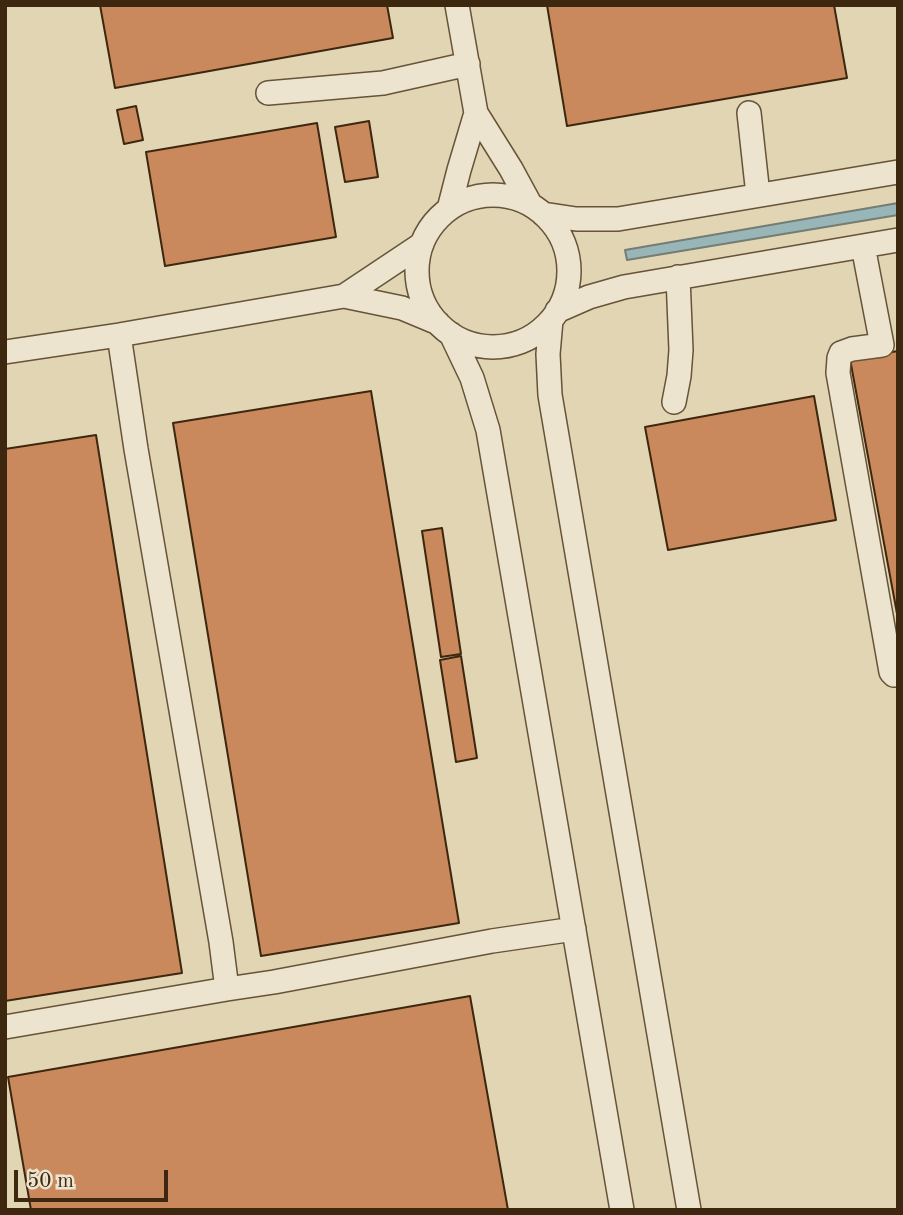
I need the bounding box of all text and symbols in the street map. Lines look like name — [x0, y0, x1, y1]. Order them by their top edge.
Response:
scale bar — [18, 1156, 172, 1200]
text: 50 m — [27, 1171, 74, 1192]

